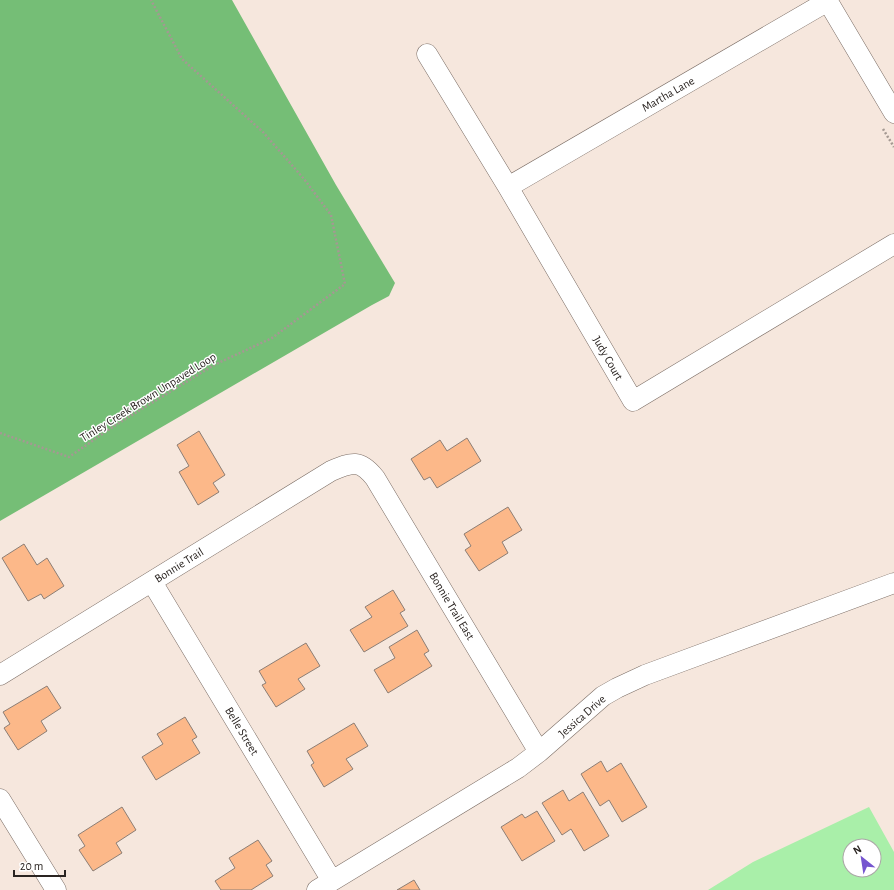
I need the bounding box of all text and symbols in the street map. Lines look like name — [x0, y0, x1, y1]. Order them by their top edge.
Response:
street label: Martha Lane — [640, 74, 696, 114]
street label: Judy Court — [590, 334, 625, 383]
street label: Tinley Creek Brown Unpaved Loop — [78, 350, 218, 445]
street label: Bonnie Trail — [152, 545, 206, 585]
street label: Bonnie Trail East — [427, 570, 477, 642]
street label: Jessica Drive — [556, 693, 608, 739]
street label: Belle Street — [223, 705, 261, 757]
north arrow — [842, 838, 882, 878]
text: N — [851, 843, 863, 856]
scale bar — [14, 852, 65, 878]
text: 20 m — [20, 860, 43, 872]

